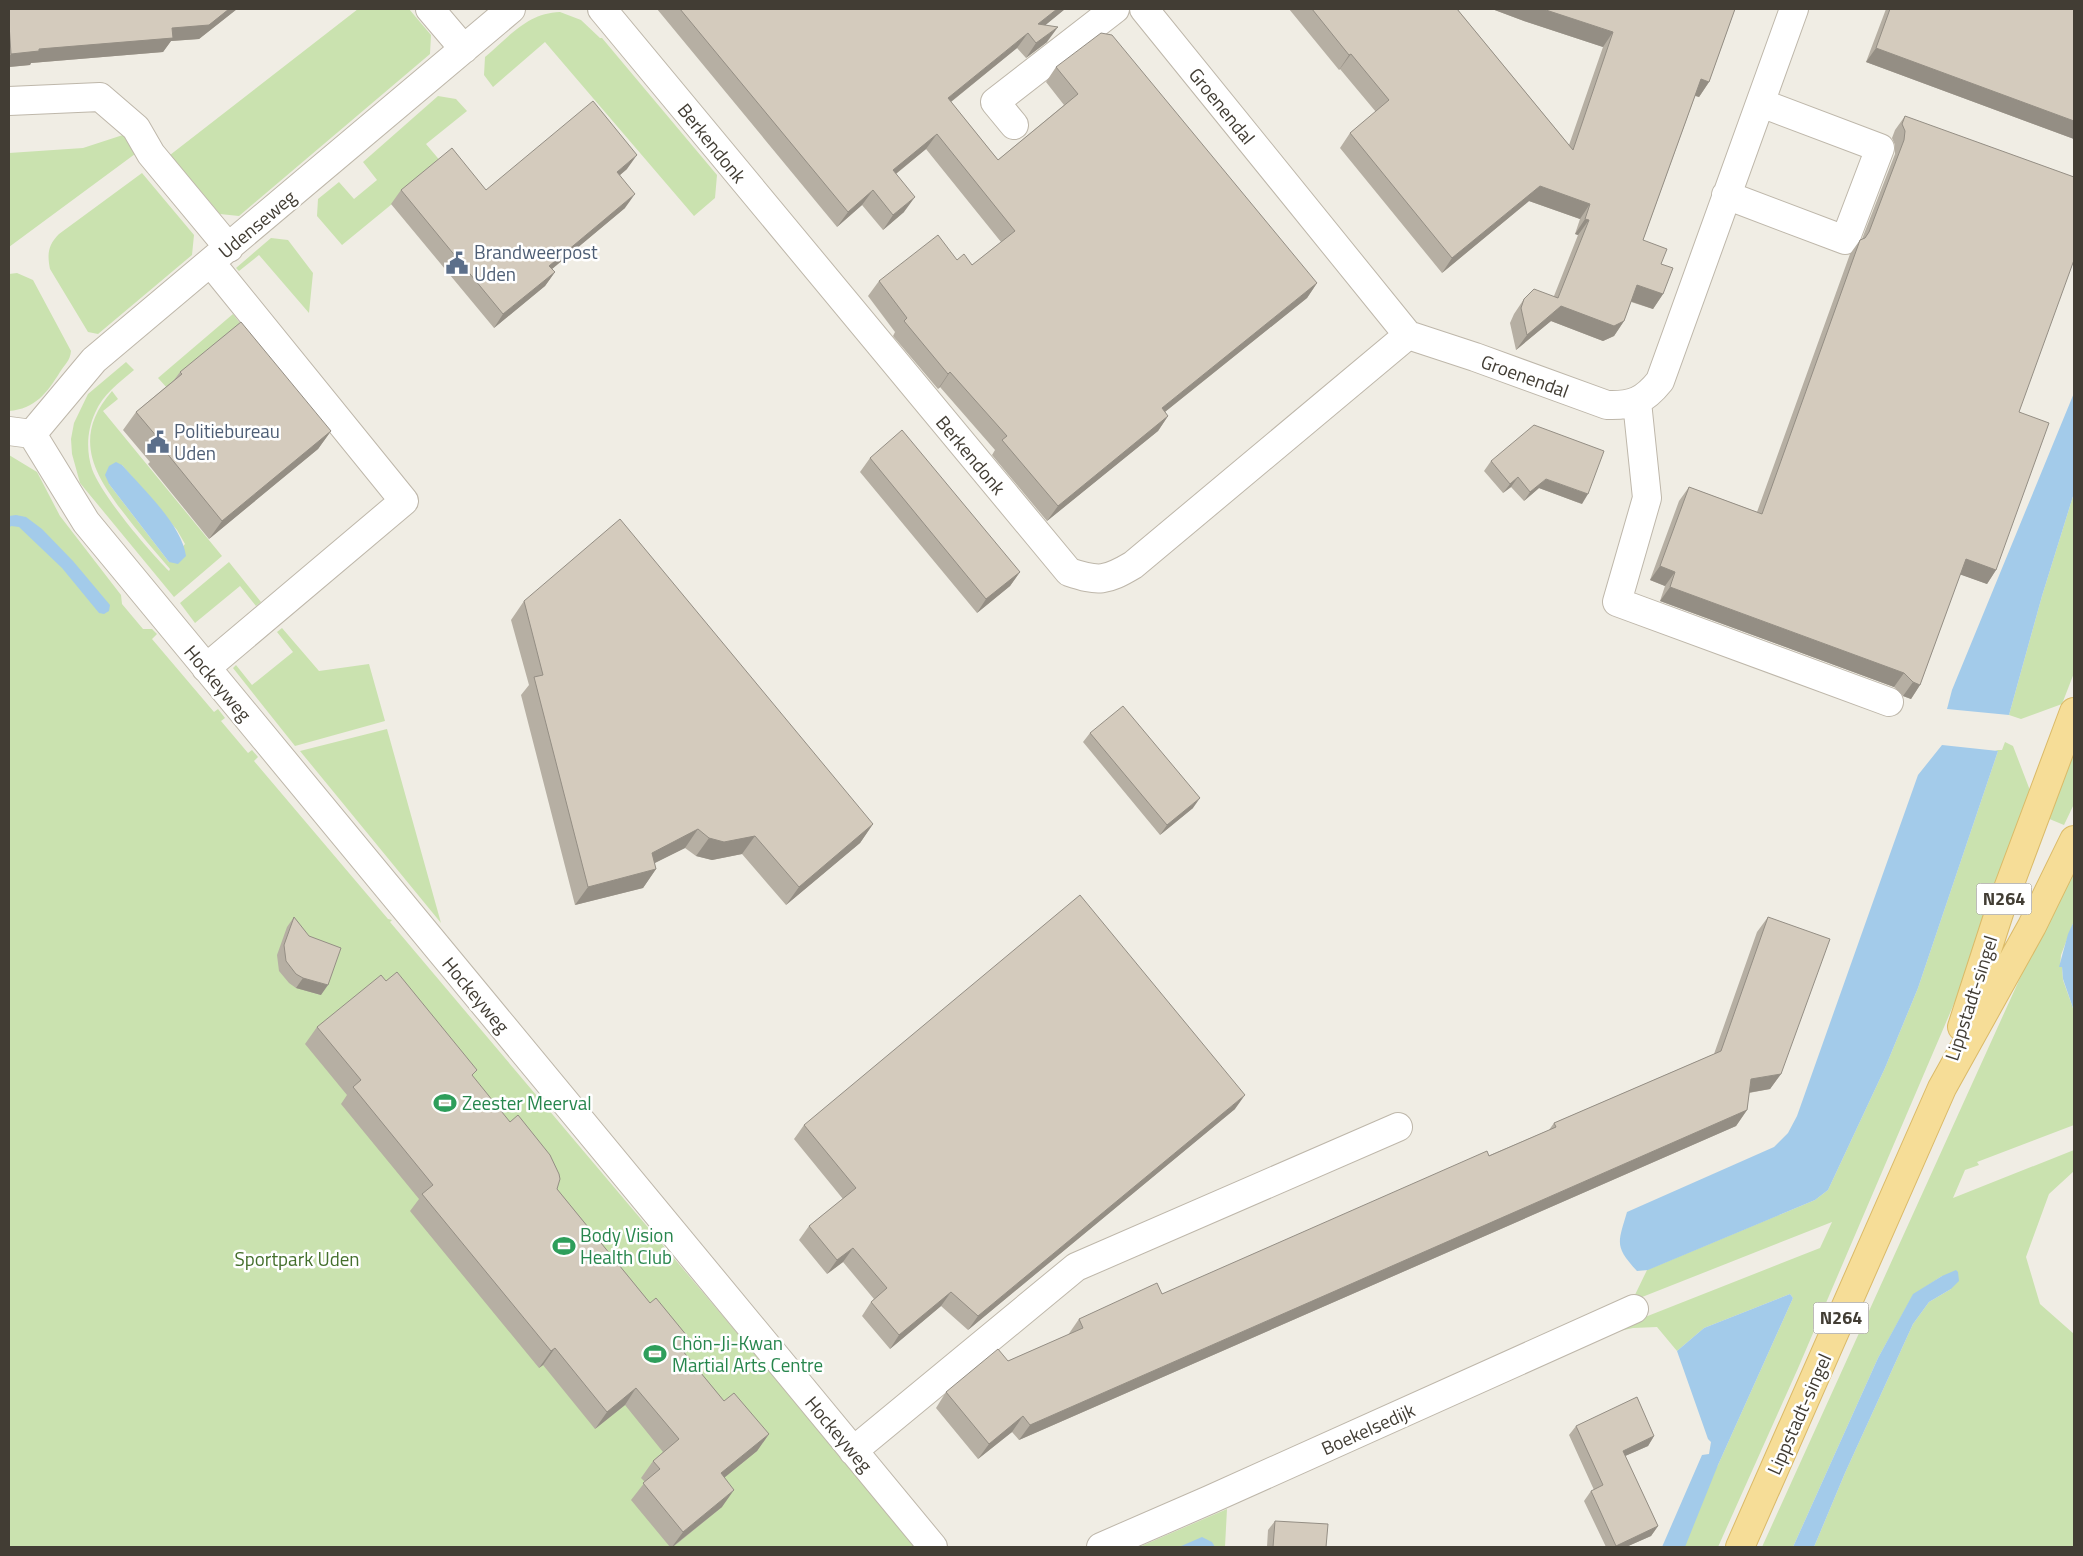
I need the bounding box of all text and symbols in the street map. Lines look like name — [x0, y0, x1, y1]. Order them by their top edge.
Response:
street label: Groenendal — [1182, 61, 1263, 150]
street label: Berkendonk — [671, 96, 754, 189]
street label: Udenseweg — [211, 182, 302, 265]
place label: Brandweerpost Uden — [474, 237, 598, 288]
public building icon: Brandweerpost Uden — [444, 250, 470, 276]
street label: Groenendal — [1477, 346, 1573, 405]
street label: Berkendonk — [929, 409, 1013, 501]
place label: Politiebureau Uden — [174, 416, 280, 467]
public building icon: Politiebureau Uden — [145, 429, 171, 455]
street label: Hockeyweg — [178, 638, 259, 728]
road number: N264 — [1976, 884, 2032, 914]
street label: Lippstadt-singel — [1937, 932, 2004, 1064]
street label: Hockeyweg — [436, 950, 517, 1040]
place label: Zeester Meerval — [462, 1088, 592, 1117]
sports icon: Zeester Meerval — [432, 1090, 458, 1116]
place label: Body Vision Health Club — [580, 1220, 674, 1271]
sports icon: Body Vision Health Club — [551, 1233, 577, 1259]
park label: Sportpark Uden — [235, 1244, 359, 1273]
road number: N264 — [1814, 1302, 1868, 1334]
place label: Chön-Ji-Kwan Martial Arts Centre — [672, 1328, 823, 1379]
sports icon: Chön-Ji-Kwan Martial Arts Centre — [642, 1341, 668, 1367]
street label: Lippstadt-singel — [1759, 1349, 1838, 1479]
street label: Hockeyweg — [799, 1389, 880, 1479]
street label: Boekelsedijk — [1316, 1395, 1419, 1462]

